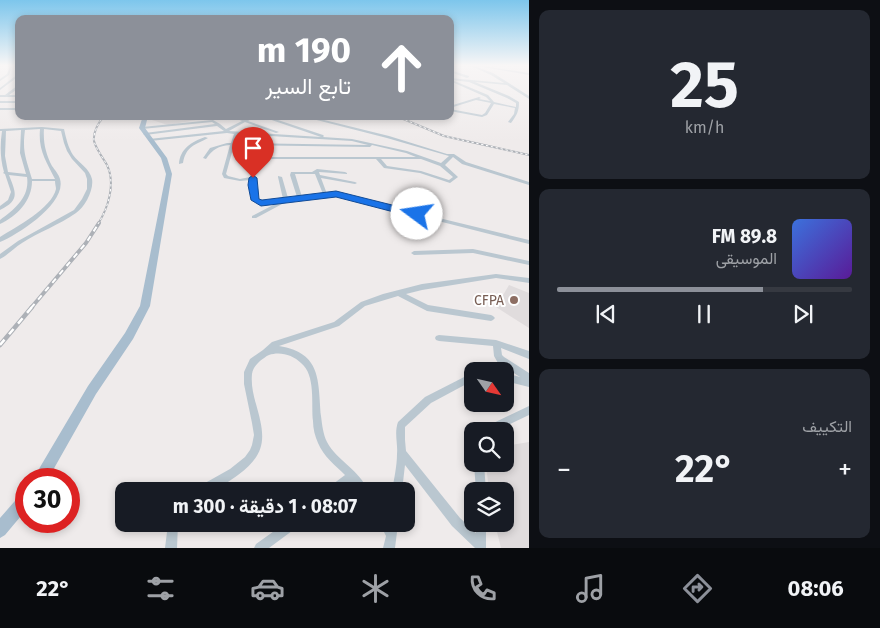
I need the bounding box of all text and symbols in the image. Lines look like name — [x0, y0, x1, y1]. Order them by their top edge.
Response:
text: 190 m — [257, 29, 351, 71]
icon: ahead — [369, 35, 434, 100]
text: 25 — [670, 46, 739, 124]
text: تابع السير — [265, 73, 351, 100]
text: km/h — [685, 118, 724, 137]
pin — [232, 127, 274, 178]
icon: arrive — [239, 134, 267, 162]
position arrow — [390, 187, 442, 239]
text: 89.8 FM — [712, 225, 777, 248]
text: الموسيقى — [716, 249, 777, 268]
place label: CFPA — [474, 292, 504, 309]
marker: CFPA — [508, 294, 520, 306]
icon: previous — [592, 300, 620, 328]
icon: pause — [690, 300, 718, 328]
icon: next — [789, 300, 817, 328]
north arrow — [464, 362, 514, 412]
map controls — [464, 362, 514, 532]
text: التكييف — [802, 417, 852, 436]
button: search — [464, 422, 514, 472]
text: 22° — [675, 446, 734, 492]
text: − — [557, 453, 571, 486]
text: + — [838, 453, 852, 486]
speed limit sign: 30 — [15, 468, 80, 533]
button: layers — [464, 482, 514, 532]
text: 08:07 · 1 دقيقة · 300 m — [173, 495, 357, 518]
icon: filters — [143, 571, 178, 606]
icon: car — [250, 571, 285, 606]
icon: climate — [358, 571, 393, 606]
icon: phone — [465, 571, 500, 606]
icon: music — [573, 571, 608, 606]
icon: directions — [680, 571, 715, 606]
text: 22° — [36, 575, 71, 602]
text: 08:06 — [788, 575, 844, 602]

